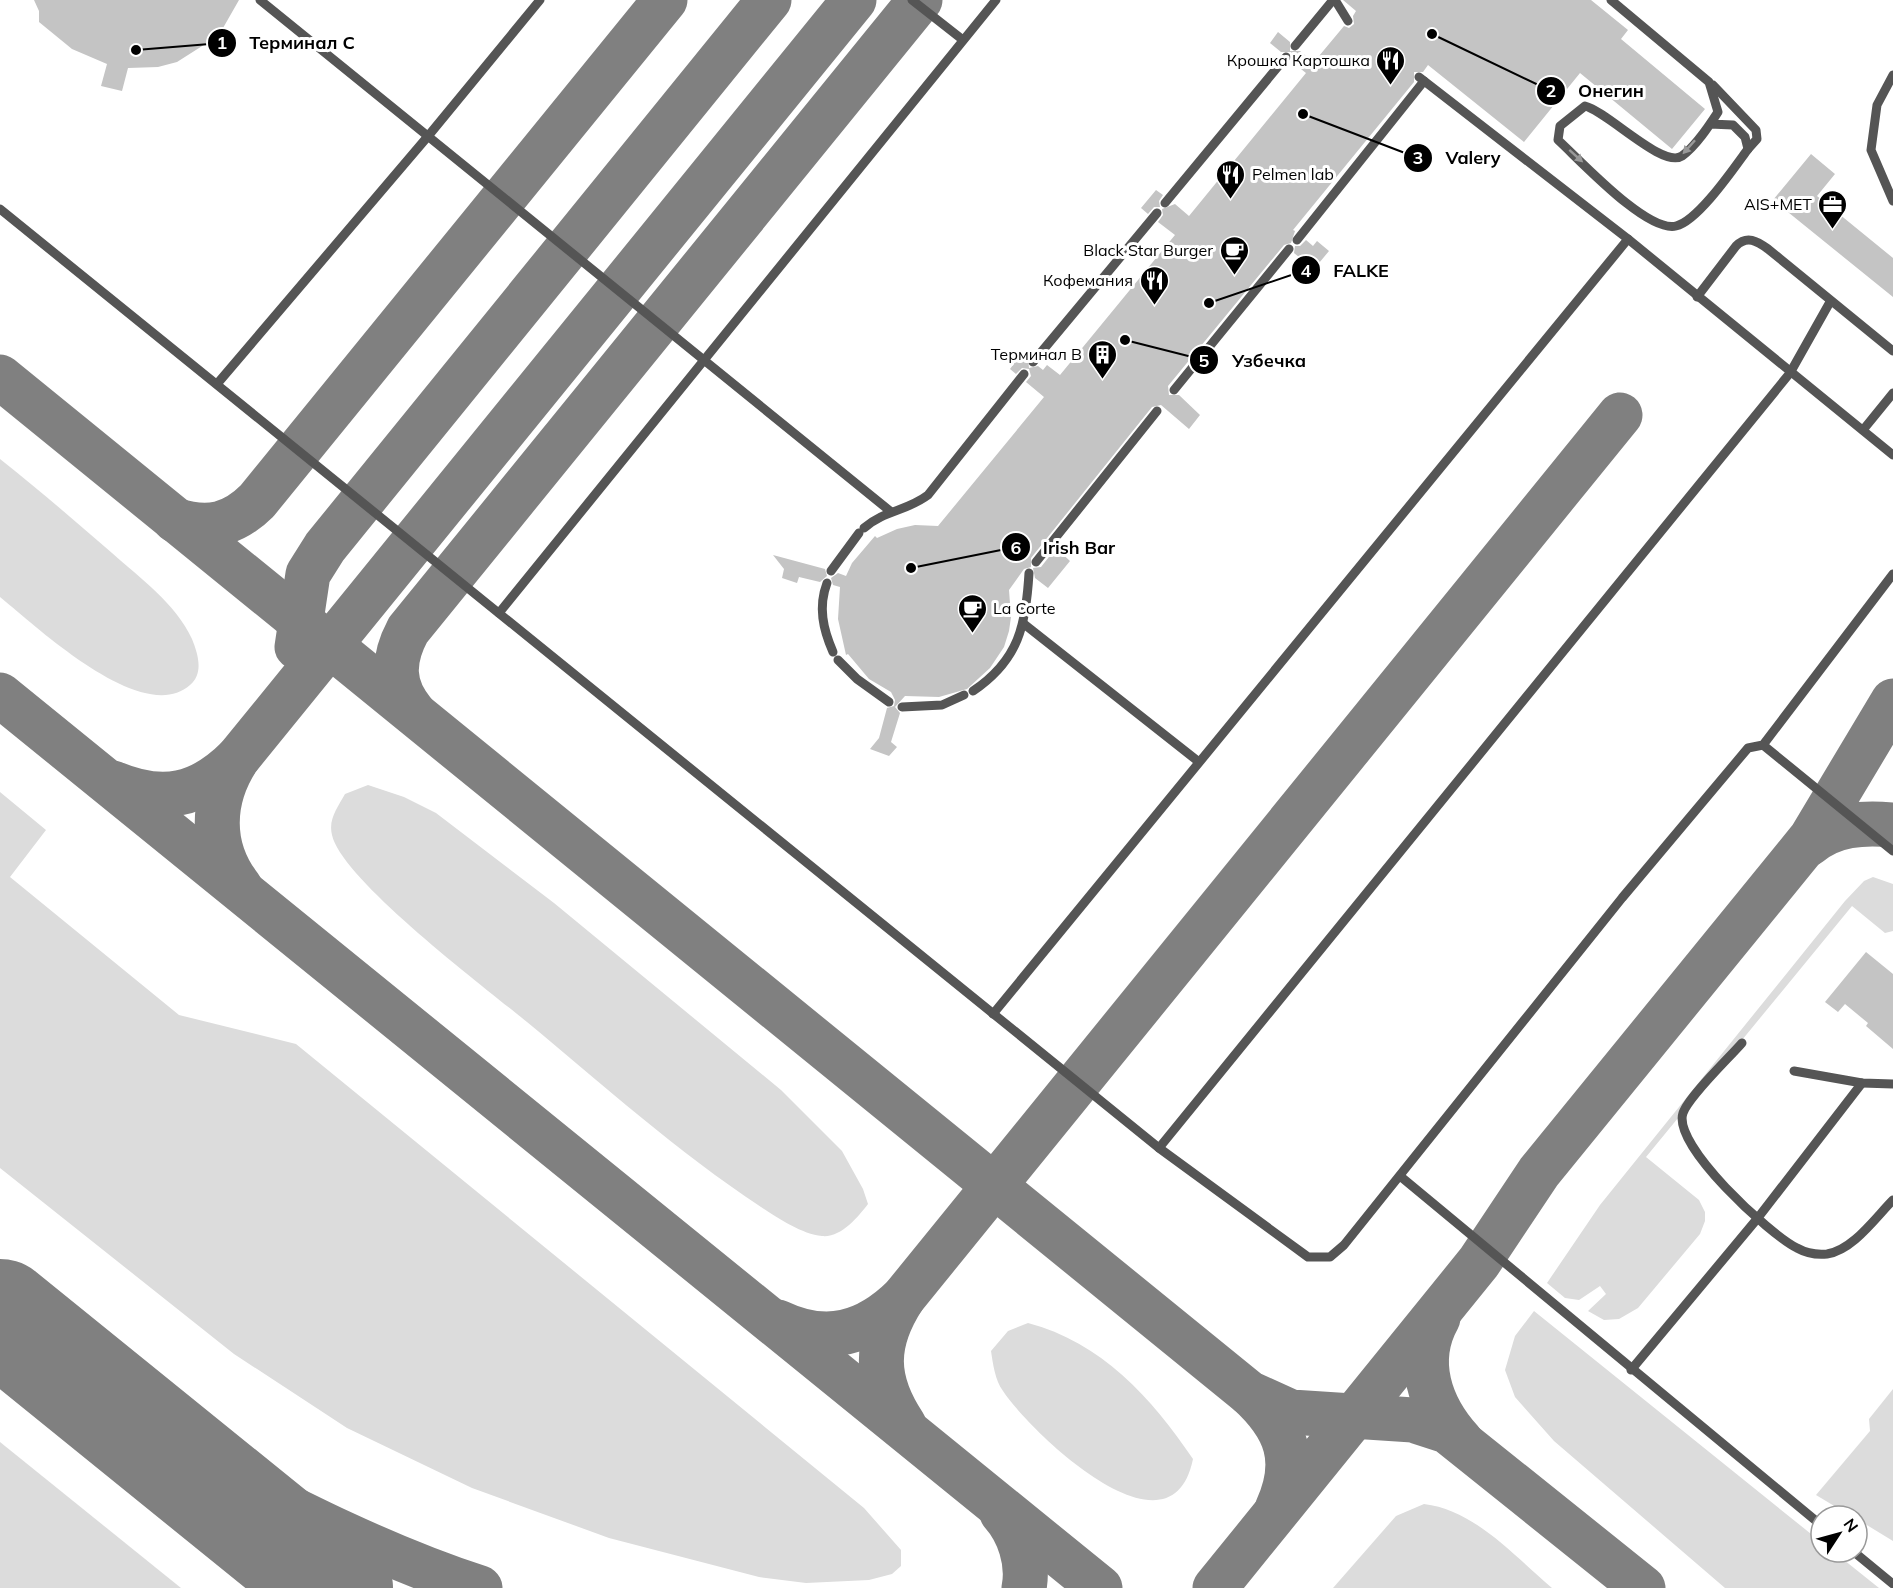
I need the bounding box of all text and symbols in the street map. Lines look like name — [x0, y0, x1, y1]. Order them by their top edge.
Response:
callout: Терминал C — [207, 25, 367, 61]
text: 1 — [217, 31, 227, 54]
text: Терминал C — [249, 31, 355, 54]
restaurant icon: Крошка Картошка — [1375, 44, 1407, 86]
place label: Крошка Картошка — [1227, 50, 1370, 70]
callout: Онегин — [1536, 73, 1656, 109]
text: 2 — [1546, 79, 1556, 102]
text: Онегин — [1578, 79, 1644, 102]
one-way arrow — [1683, 139, 1696, 154]
callout: Valery — [1403, 140, 1513, 176]
text: 3 — [1413, 146, 1423, 169]
text: Valery — [1444, 146, 1501, 169]
one-way arrow — [1568, 149, 1583, 163]
restaurant icon: Pelmen lab — [1215, 158, 1247, 200]
place label: Pelmen lab — [1252, 164, 1334, 184]
office icon: AIS+MET — [1817, 188, 1849, 230]
place label: AIS+MET — [1744, 194, 1812, 214]
cafe icon: Black Star Burger — [1218, 234, 1250, 276]
place label: Black Star Burger — [1083, 240, 1213, 260]
callout: FALKE — [1291, 252, 1401, 288]
text: 4 — [1301, 259, 1312, 282]
text: FALKE — [1333, 259, 1389, 282]
restaurant icon: Кофемания — [1138, 264, 1170, 306]
place label: Кофемания — [1043, 270, 1133, 290]
building icon: Терминал B — [1087, 338, 1119, 380]
callout: Узбечка — [1189, 342, 1318, 378]
place label: Терминал B — [991, 344, 1082, 364]
text: 5 — [1199, 349, 1210, 372]
text: Узбечка — [1231, 349, 1306, 372]
callout: Irish Bar — [1001, 529, 1128, 565]
text: 6 — [1011, 536, 1022, 559]
text: Irish Bar — [1043, 536, 1116, 559]
cafe icon: La Corte — [956, 592, 988, 634]
place label: La Corte — [993, 598, 1055, 618]
north arrow — [1809, 1504, 1869, 1564]
text: N — [1839, 1514, 1863, 1536]

